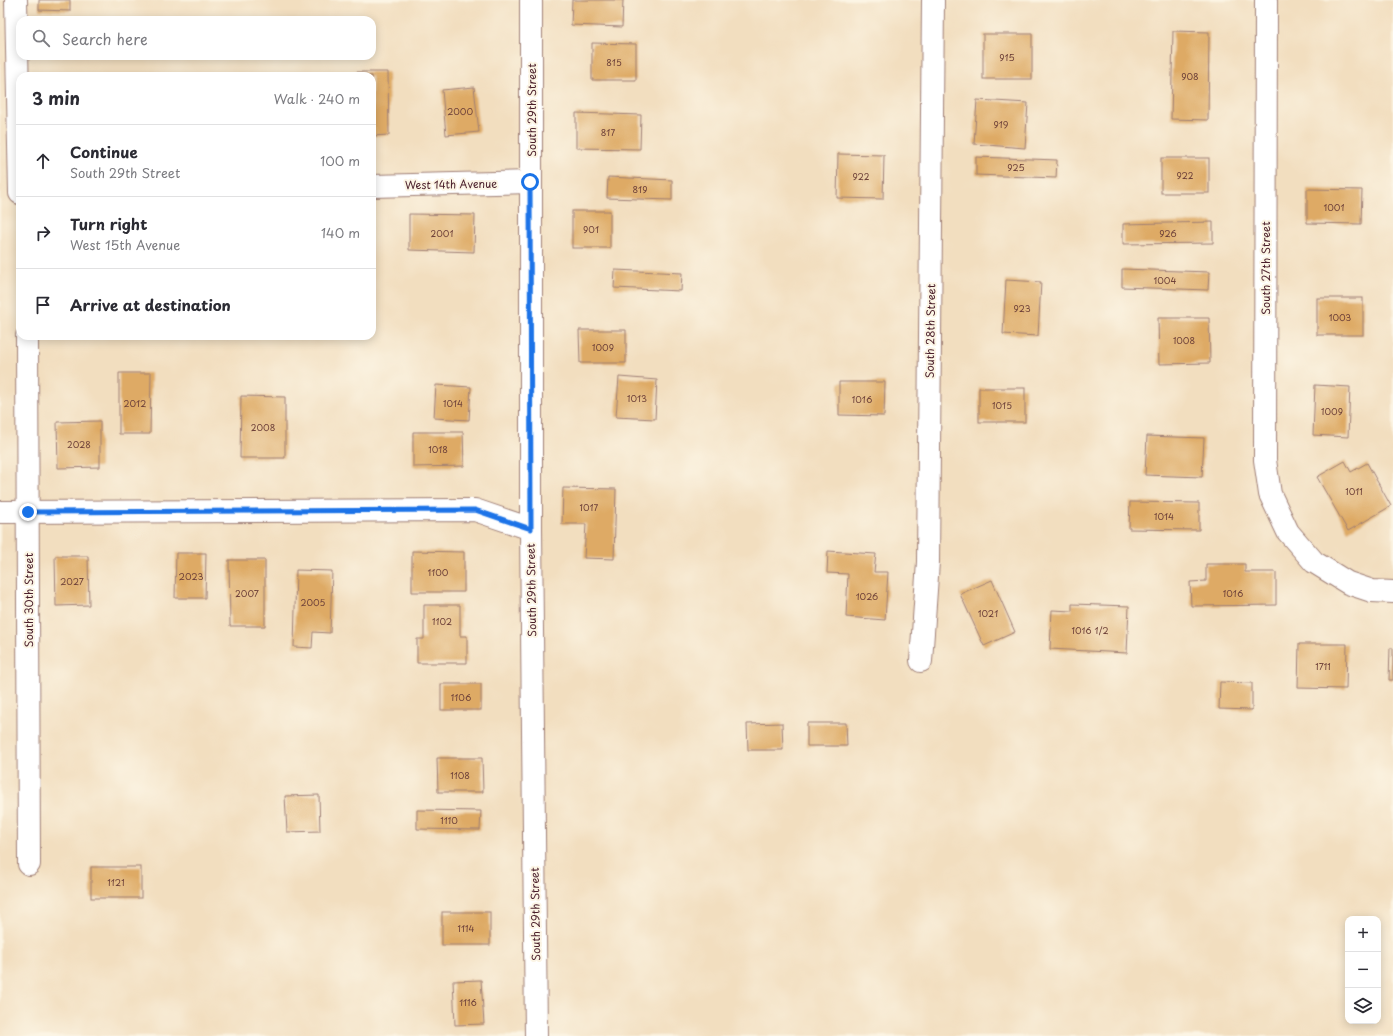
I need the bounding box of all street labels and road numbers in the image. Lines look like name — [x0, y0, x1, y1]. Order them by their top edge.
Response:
street label: South 29th Street — [523, 63, 540, 157]
street label: West 14th Avenue — [405, 175, 497, 193]
street label: South 27th Street — [1257, 221, 1274, 315]
street label: South 28th Street — [921, 283, 939, 378]
street label: South 29th Street — [522, 543, 540, 637]
street label: South 30th Street — [20, 552, 37, 647]
street label: South 29th Street — [526, 867, 544, 961]

